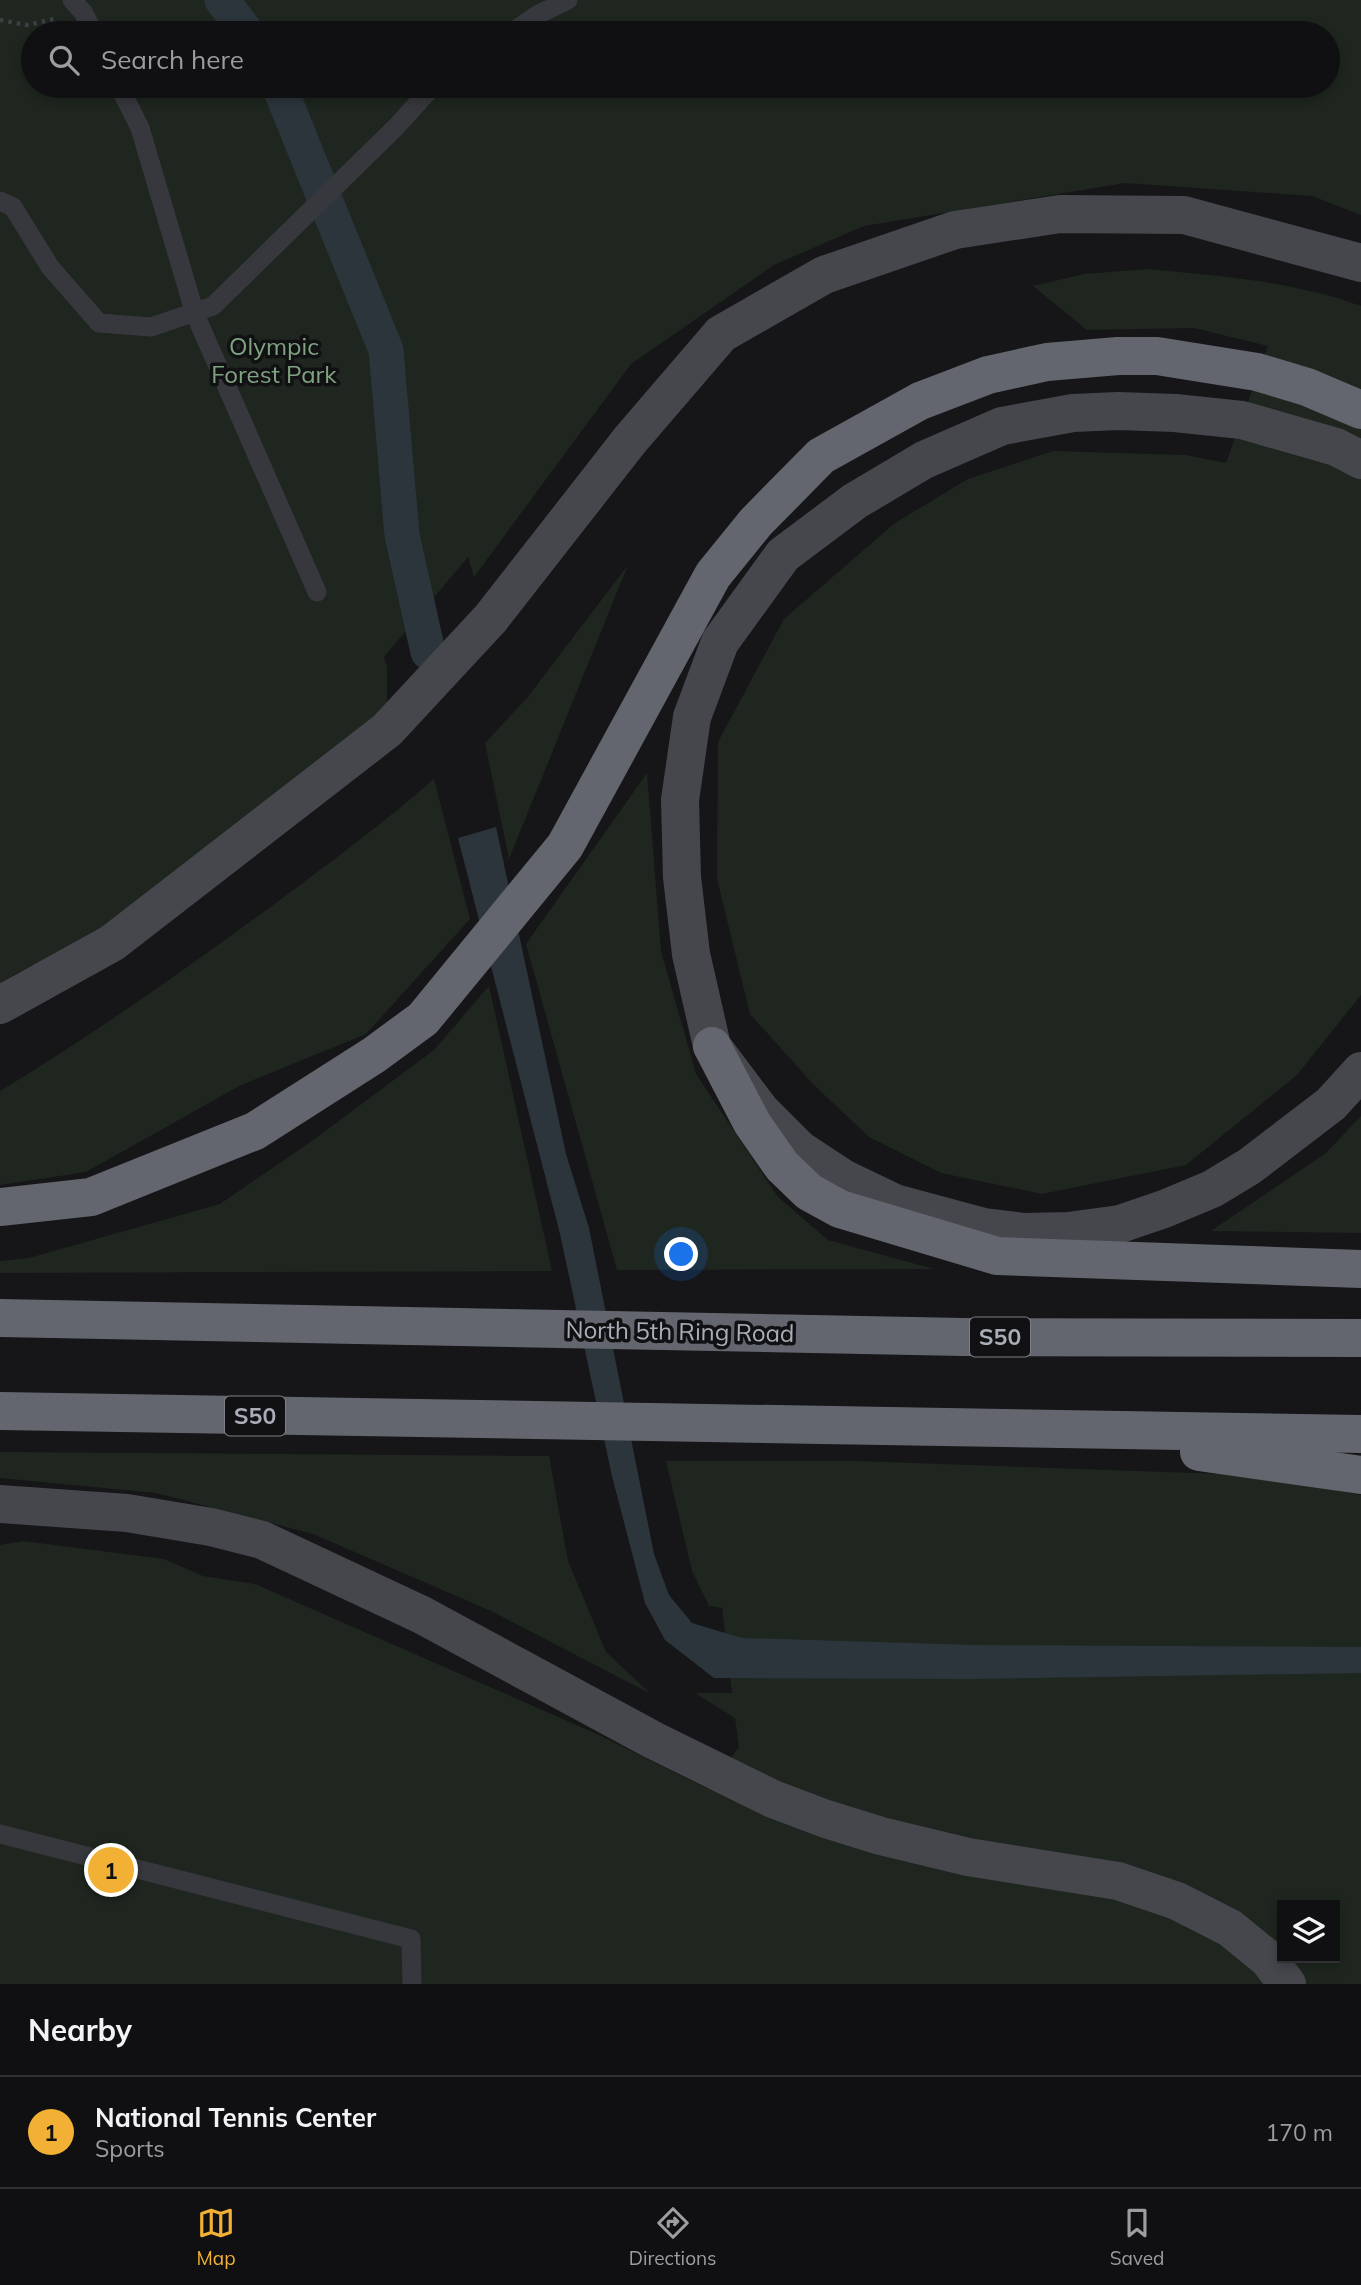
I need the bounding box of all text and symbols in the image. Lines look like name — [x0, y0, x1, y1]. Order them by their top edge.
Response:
search box — [21, 21, 1340, 98]
icon: search — [45, 41, 83, 79]
text: Search here — [101, 43, 244, 76]
park label: Olympic Forest Park — [211, 331, 337, 389]
your location — [664, 1237, 698, 1271]
street label: North 5th Ring Road — [565, 1314, 795, 1348]
road number: S50 — [970, 1318, 1030, 1356]
road number: S50 — [225, 1396, 285, 1436]
pin: 1 — [88, 1844, 134, 1896]
map controls — [1277, 1900, 1340, 1963]
button: layers — [1277, 1900, 1340, 1963]
text: Nearby — [28, 2011, 132, 2049]
text: National Tennis Center — [95, 2101, 376, 2134]
text: 1 — [44, 2118, 58, 2147]
text: 170 m — [1265, 2118, 1333, 2147]
text: Sports — [95, 2134, 165, 2163]
tab: Map — [197, 2204, 236, 2270]
tab: Directions — [629, 2204, 717, 2270]
tab: Saved — [1110, 2204, 1164, 2270]

